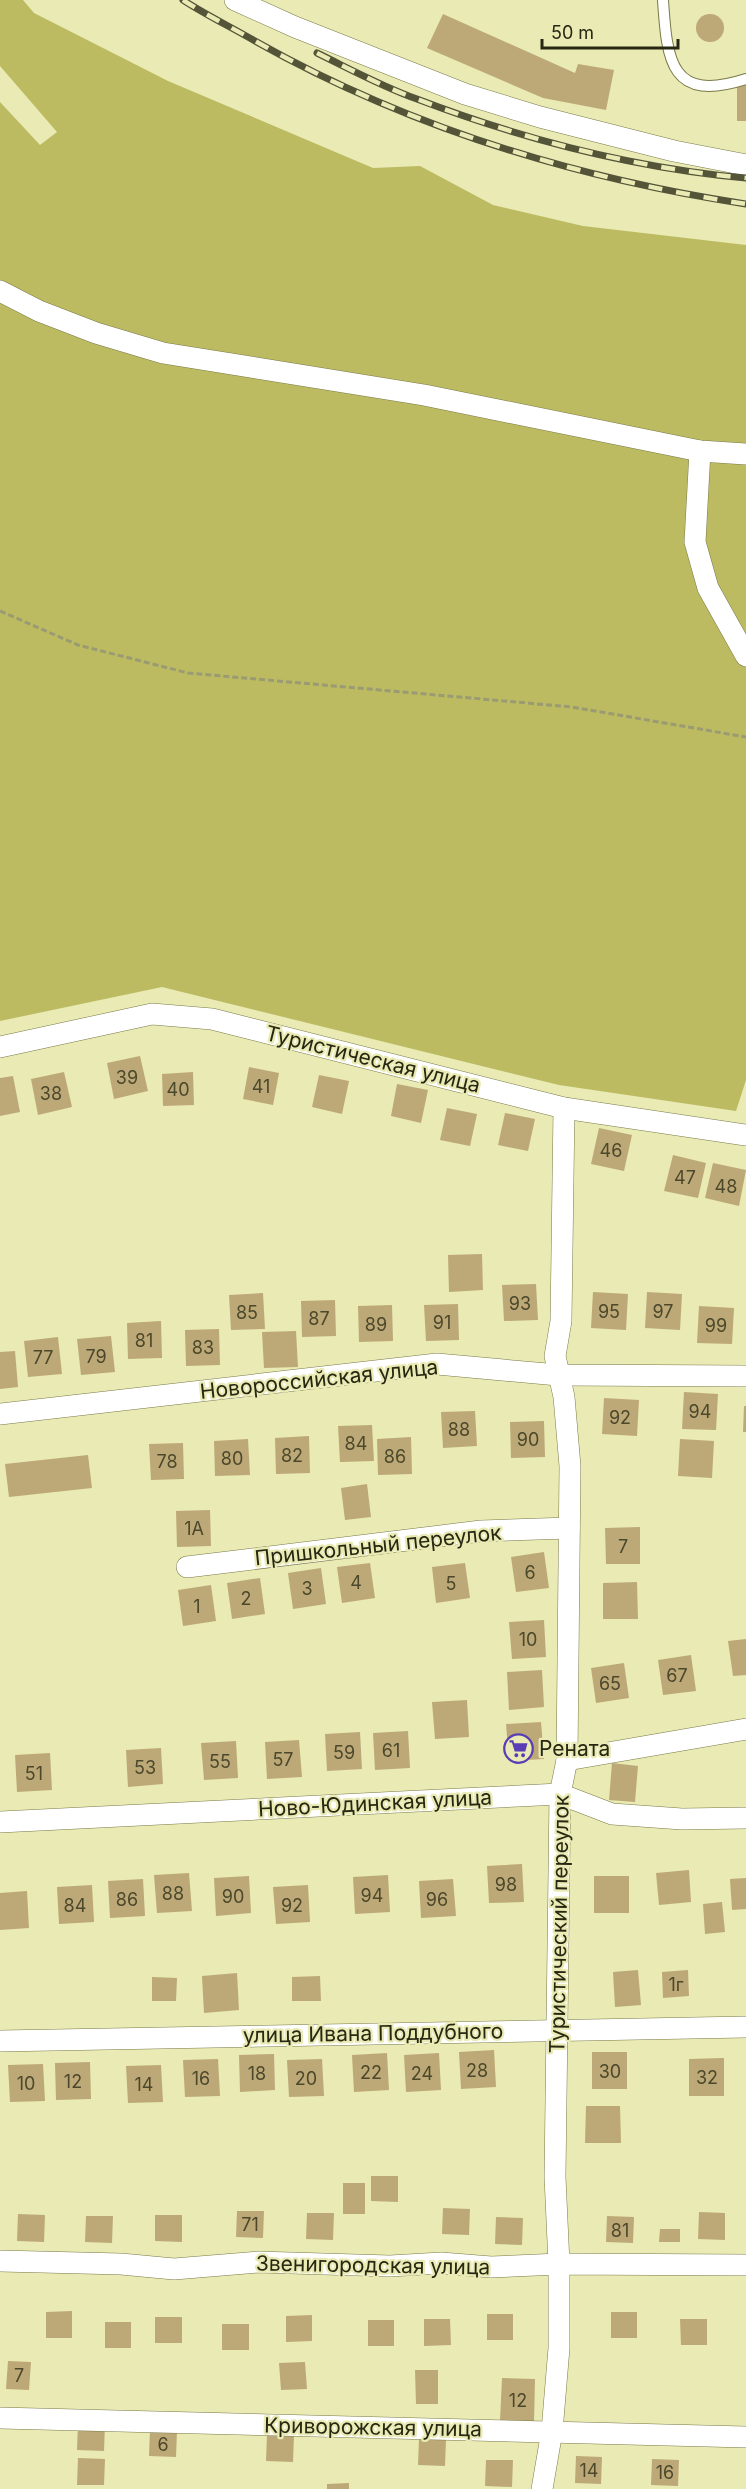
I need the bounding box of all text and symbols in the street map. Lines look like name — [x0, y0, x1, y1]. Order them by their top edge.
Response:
scale bar — [542, 12, 678, 50]
text: 50 m — [551, 22, 594, 43]
street label: Туристическая улица — [263, 1020, 483, 1098]
house number: 39 — [116, 1067, 138, 1088]
house number: 41 — [252, 1076, 270, 1097]
house number: 40 — [167, 1079, 189, 1100]
house number: 38 — [40, 1083, 62, 1104]
house number: 46 — [600, 1140, 622, 1161]
house number: 47 — [674, 1167, 696, 1188]
house number: 48 — [715, 1176, 737, 1197]
house number: 93 — [509, 1293, 531, 1314]
house number: 95 — [598, 1301, 620, 1322]
house number: 97 — [653, 1301, 674, 1322]
house number: 85 — [236, 1302, 258, 1323]
house number: 87 — [308, 1308, 330, 1329]
house number: 91 — [433, 1312, 451, 1333]
house number: 89 — [365, 1314, 387, 1335]
house number: 99 — [705, 1315, 727, 1336]
house number: 81 — [135, 1330, 153, 1351]
house number: 83 — [192, 1337, 214, 1358]
house number: 79 — [85, 1346, 107, 1367]
house number: 77 — [33, 1347, 53, 1368]
street label: Новороссийская улица — [199, 1354, 439, 1404]
house number: 94 — [689, 1401, 711, 1422]
house number: 92 — [609, 1407, 631, 1428]
house number: 88 — [448, 1419, 470, 1440]
house number: 90 — [517, 1429, 539, 1450]
house number: 84 — [345, 1433, 367, 1454]
house number: 82 — [281, 1445, 303, 1466]
house number: 86 — [384, 1446, 406, 1467]
house number: 80 — [221, 1448, 243, 1469]
house number: 78 — [156, 1451, 178, 1472]
house number: 1А — [184, 1518, 204, 1539]
street label: Пришкольный переулок — [253, 1520, 503, 1570]
house number: 7 — [618, 1536, 628, 1557]
house number: 6 — [524, 1562, 536, 1583]
house number: 4 — [350, 1572, 362, 1593]
house number: 5 — [446, 1573, 456, 1594]
house number: 3 — [301, 1578, 313, 1599]
house number: 2 — [241, 1588, 251, 1609]
house number: 1 — [193, 1596, 201, 1617]
house number: 10 — [519, 1629, 537, 1650]
house number: 67 — [666, 1665, 688, 1686]
house number: 65 — [599, 1673, 621, 1694]
supermarket icon: Рената — [502, 1732, 534, 1764]
place label: Рената — [539, 1736, 610, 1761]
house number: 61 — [382, 1740, 400, 1761]
house number: 59 — [333, 1742, 355, 1763]
house number: 57 — [272, 1749, 294, 1770]
house number: 55 — [209, 1751, 231, 1772]
house number: 53 — [134, 1757, 156, 1778]
house number: 51 — [25, 1763, 43, 1784]
street label: Ново-Юдинская улица — [257, 1784, 493, 1822]
street label: Туристический переулок — [544, 1794, 574, 2053]
house number: 98 — [495, 1874, 517, 1895]
house number: 88 — [162, 1883, 184, 1904]
house number: 94 — [361, 1885, 383, 1906]
house number: 90 — [222, 1886, 244, 1907]
house number: 86 — [116, 1889, 138, 1910]
house number: 96 — [426, 1889, 448, 1910]
house number: 84 — [64, 1895, 86, 1916]
house number: 92 — [281, 1895, 303, 1916]
house number: 1г — [668, 1974, 684, 1995]
street label: улица Ивана Поддубного — [243, 2018, 503, 2048]
house number: 28 — [466, 2060, 488, 2081]
house number: 30 — [599, 2061, 621, 2082]
house number: 22 — [360, 2062, 382, 2083]
house number: 18 — [248, 2063, 266, 2084]
house number: 24 — [411, 2063, 433, 2084]
house number: 32 — [696, 2067, 718, 2088]
house number: 16 — [192, 2068, 210, 2089]
house number: 20 — [295, 2068, 317, 2089]
house number: 12 — [64, 2071, 82, 2092]
house number: 10 — [17, 2073, 35, 2094]
house number: 14 — [135, 2074, 153, 2095]
house number: 71 — [241, 2214, 259, 2235]
house number: 81 — [611, 2220, 629, 2241]
street label: Звенигородская улица — [256, 2250, 490, 2280]
house number: 7 — [14, 2365, 24, 2386]
house number: 12 — [509, 2390, 527, 2411]
street label: Криворожская улица — [264, 2413, 482, 2441]
house number: 6 — [157, 2434, 169, 2455]
house number: 14 — [580, 2460, 598, 2481]
house number: 16 — [656, 2462, 674, 2483]

